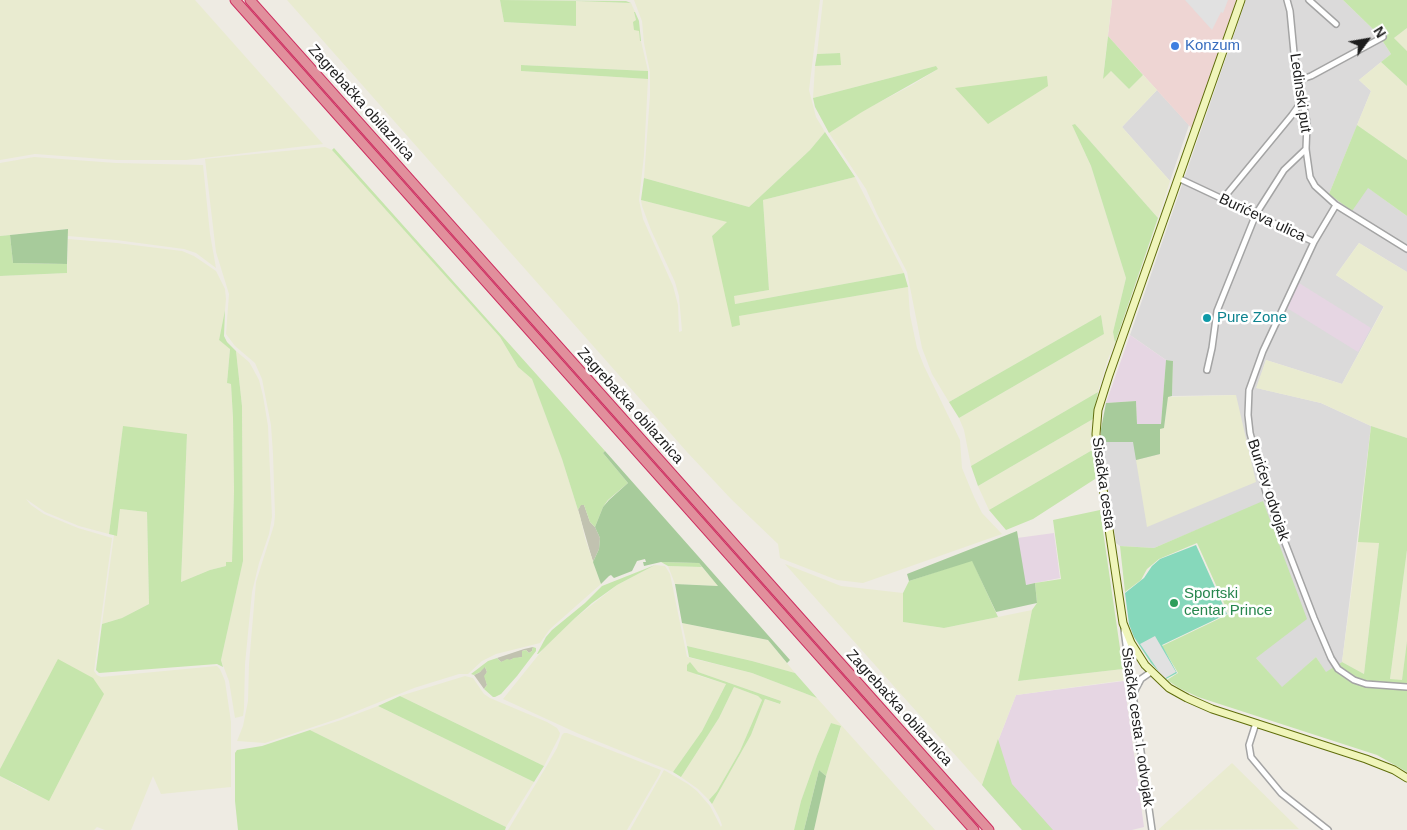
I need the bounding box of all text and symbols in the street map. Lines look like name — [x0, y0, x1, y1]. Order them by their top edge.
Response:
north arrow — [1342, 15, 1392, 65]
text: N — [1370, 24, 1389, 41]
place label: Konzum — [1185, 37, 1240, 55]
marker: Konzum — [1169, 40, 1181, 52]
street label: Zagrebačka obilaznica — [304, 41, 418, 165]
street label: Ledinski put — [1286, 52, 1314, 134]
street label: Burićeva ulica — [1216, 190, 1308, 246]
place label: Pure Zone — [1217, 309, 1287, 327]
marker: Pure Zone — [1201, 312, 1213, 324]
street label: Zagrebačka obilaznica — [573, 344, 687, 468]
street label: Sisačka cesta — [1088, 436, 1118, 530]
street label: Burićev odvojak — [1243, 437, 1293, 543]
place label: Sportski centar Prince — [1184, 585, 1272, 620]
marker: Sportski centar Prince — [1168, 597, 1180, 609]
street label: Zagrebačka obilaznica — [842, 646, 956, 770]
street label: Sisačka cesta I. odvojak — [1117, 646, 1157, 808]

